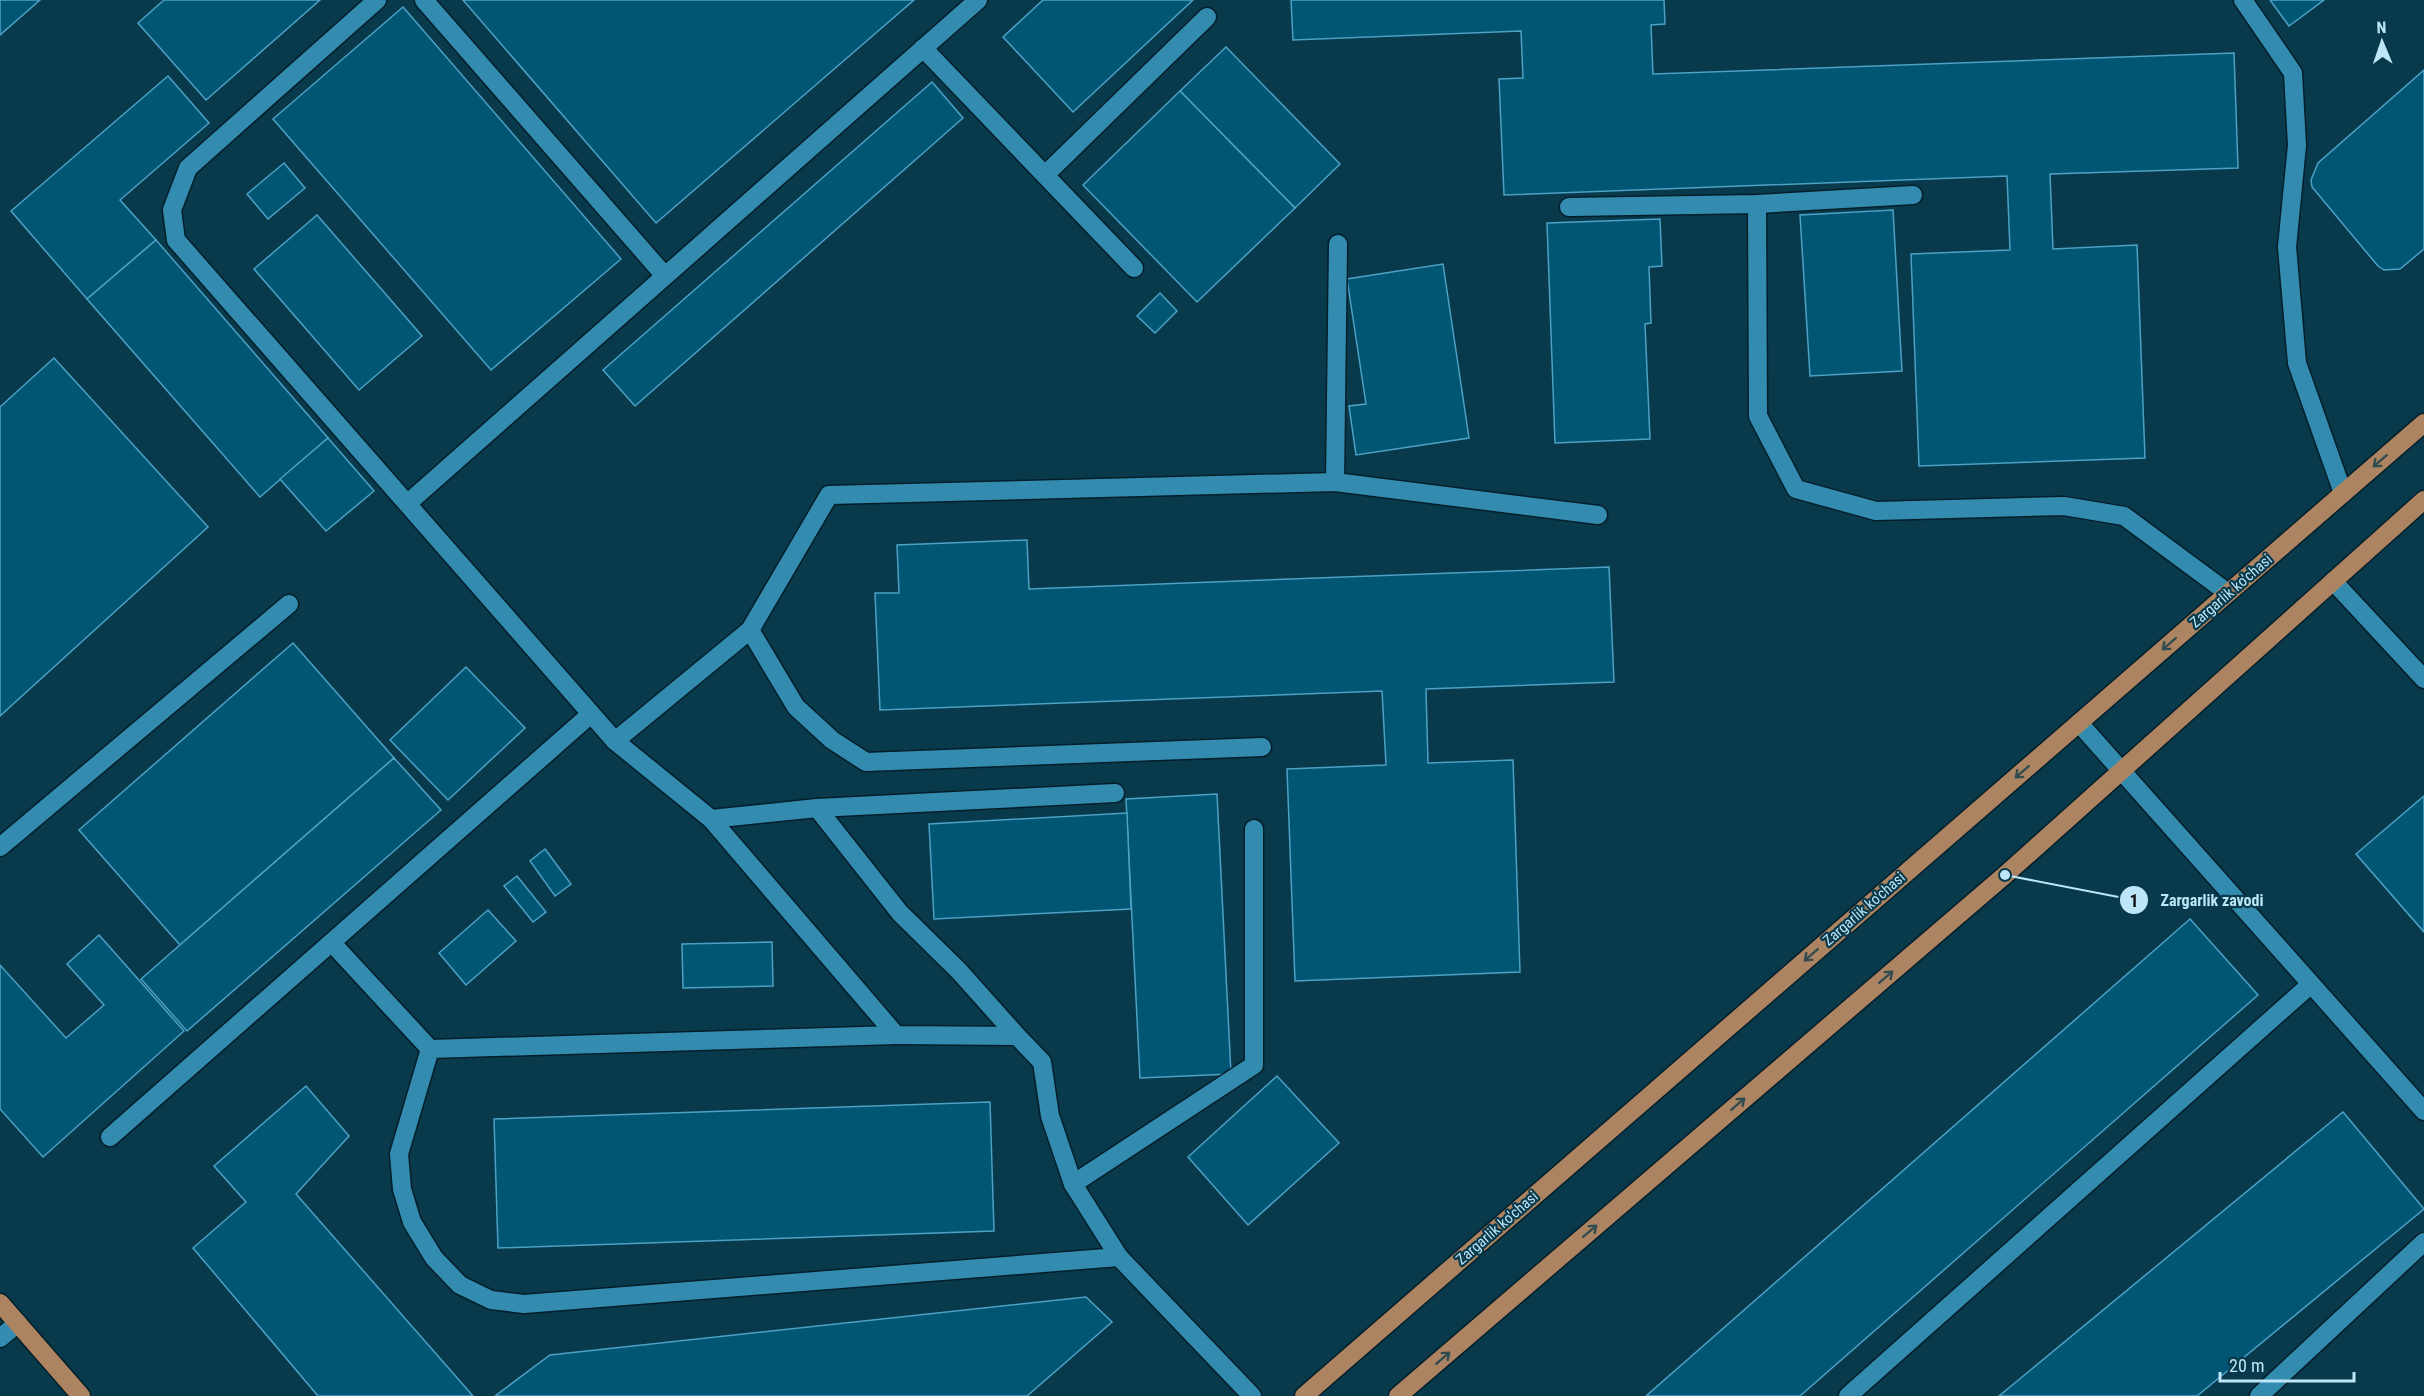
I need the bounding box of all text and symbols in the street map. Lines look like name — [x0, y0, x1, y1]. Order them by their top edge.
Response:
north arrow — [2352, 12, 2412, 72]
text: N — [2376, 18, 2387, 37]
one-way arrow — [2373, 454, 2388, 468]
street label: Zargarlik ko'chasi — [2186, 550, 2276, 632]
one-way arrow — [2162, 637, 2177, 651]
one-way arrow — [2015, 765, 2030, 779]
street label: Zargarlik ko'chasi — [1819, 868, 1909, 950]
callout: Zargarlik zavodi — [2119, 883, 2276, 917]
text: 1 — [2129, 890, 2139, 911]
text: Zargarlik zavodi — [2160, 891, 2264, 910]
one-way arrow — [1804, 948, 1819, 962]
one-way arrow — [1878, 970, 1893, 984]
one-way arrow — [1730, 1097, 1745, 1111]
street label: Zargarlik ko'chasi — [1452, 1187, 1542, 1269]
one-way arrow — [1582, 1224, 1597, 1238]
scale bar — [2220, 1345, 2354, 1383]
one-way arrow — [1435, 1351, 1450, 1365]
text: 20 m — [2229, 1355, 2264, 1376]

